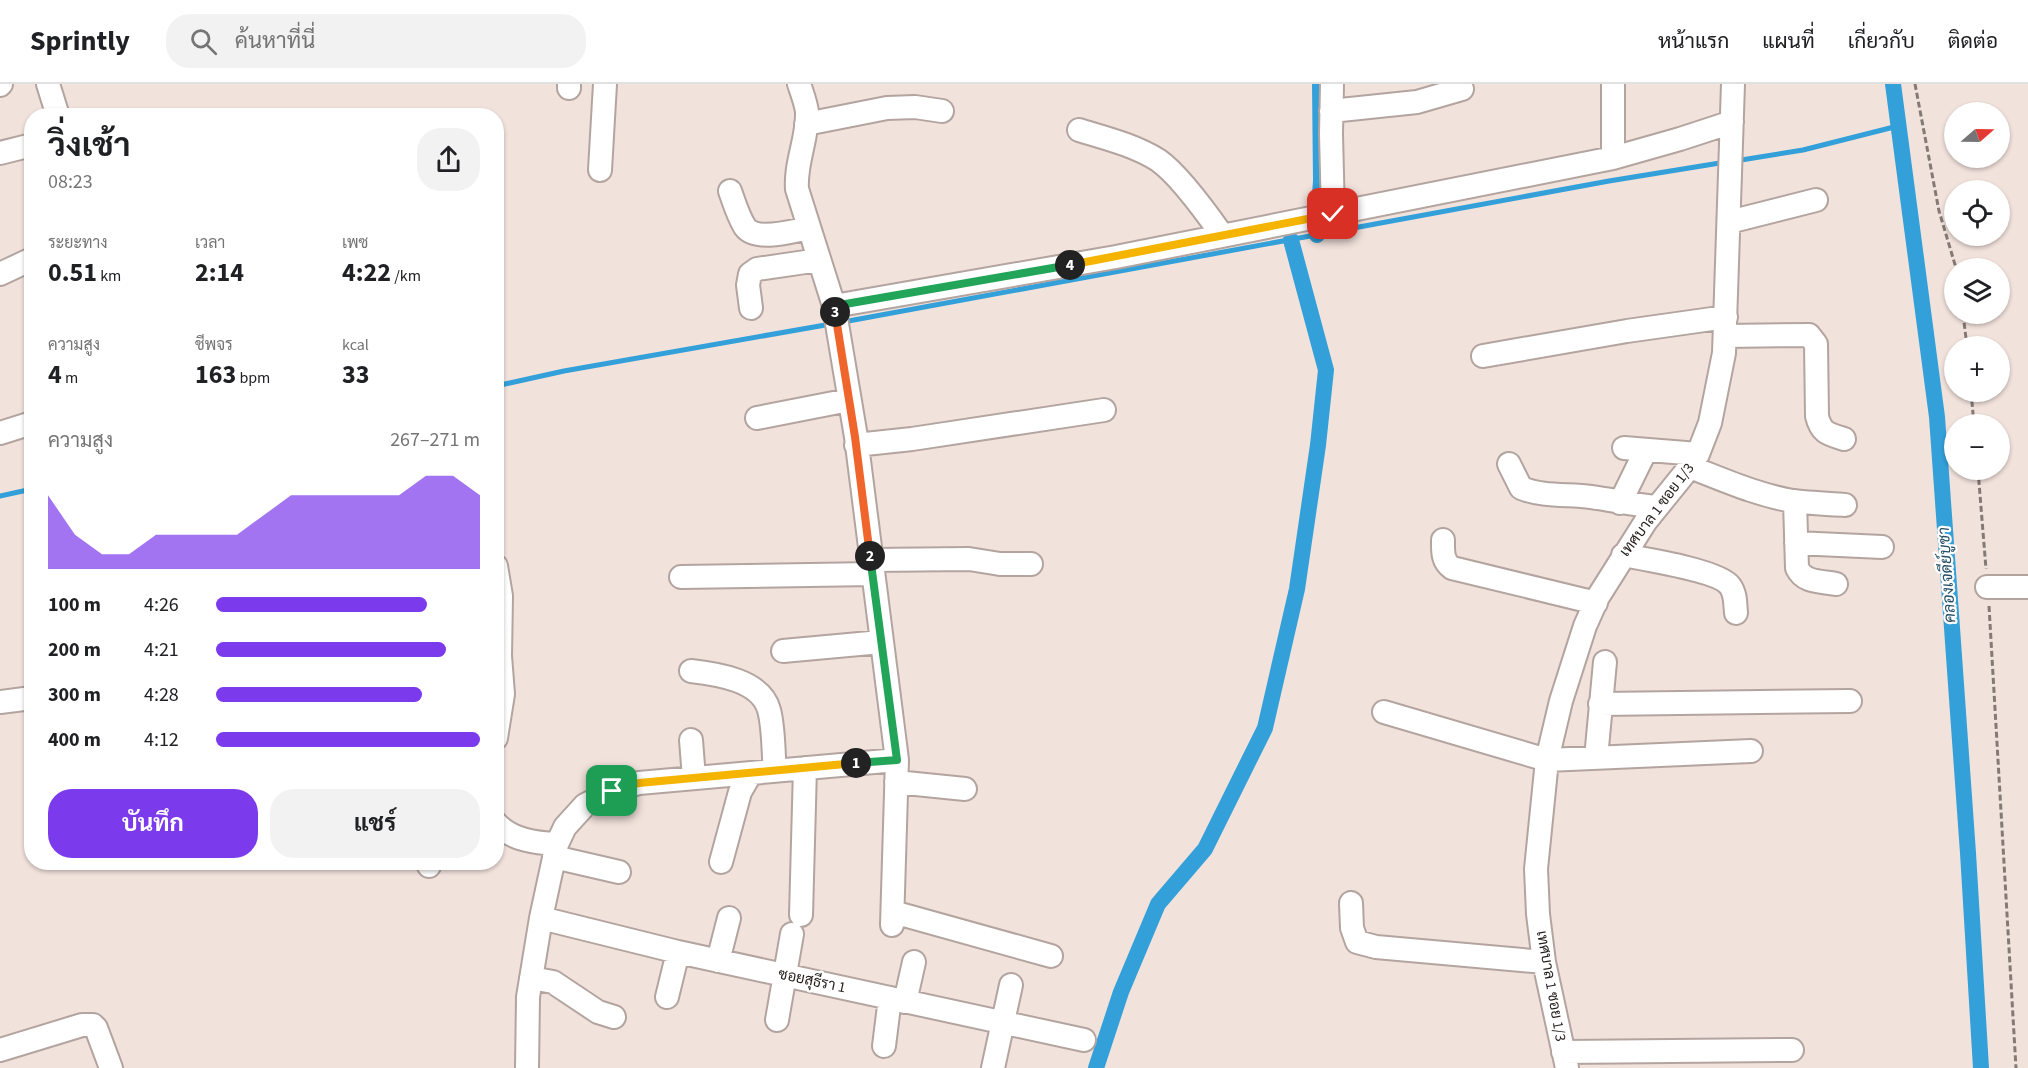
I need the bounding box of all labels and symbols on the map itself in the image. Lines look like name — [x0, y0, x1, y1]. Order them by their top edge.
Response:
north arrow — [1944, 102, 2010, 168]
pin — [1307, 188, 1358, 239]
pin: 4 — [1055, 250, 1085, 280]
pin: 3 — [820, 297, 850, 327]
street label: เทศบาล 1 ซอย 1/3 — [1615, 459, 1699, 561]
water label: คลองเจดีย์บูชา — [1931, 526, 1961, 624]
pin: 2 — [855, 541, 885, 571]
pin: 1 — [841, 748, 871, 778]
pin — [586, 765, 637, 816]
street label: เทศบาล 1 ซอย 1/3 — [1531, 929, 1571, 1043]
street label: ซอยสุธีรา 1 — [776, 964, 848, 998]

